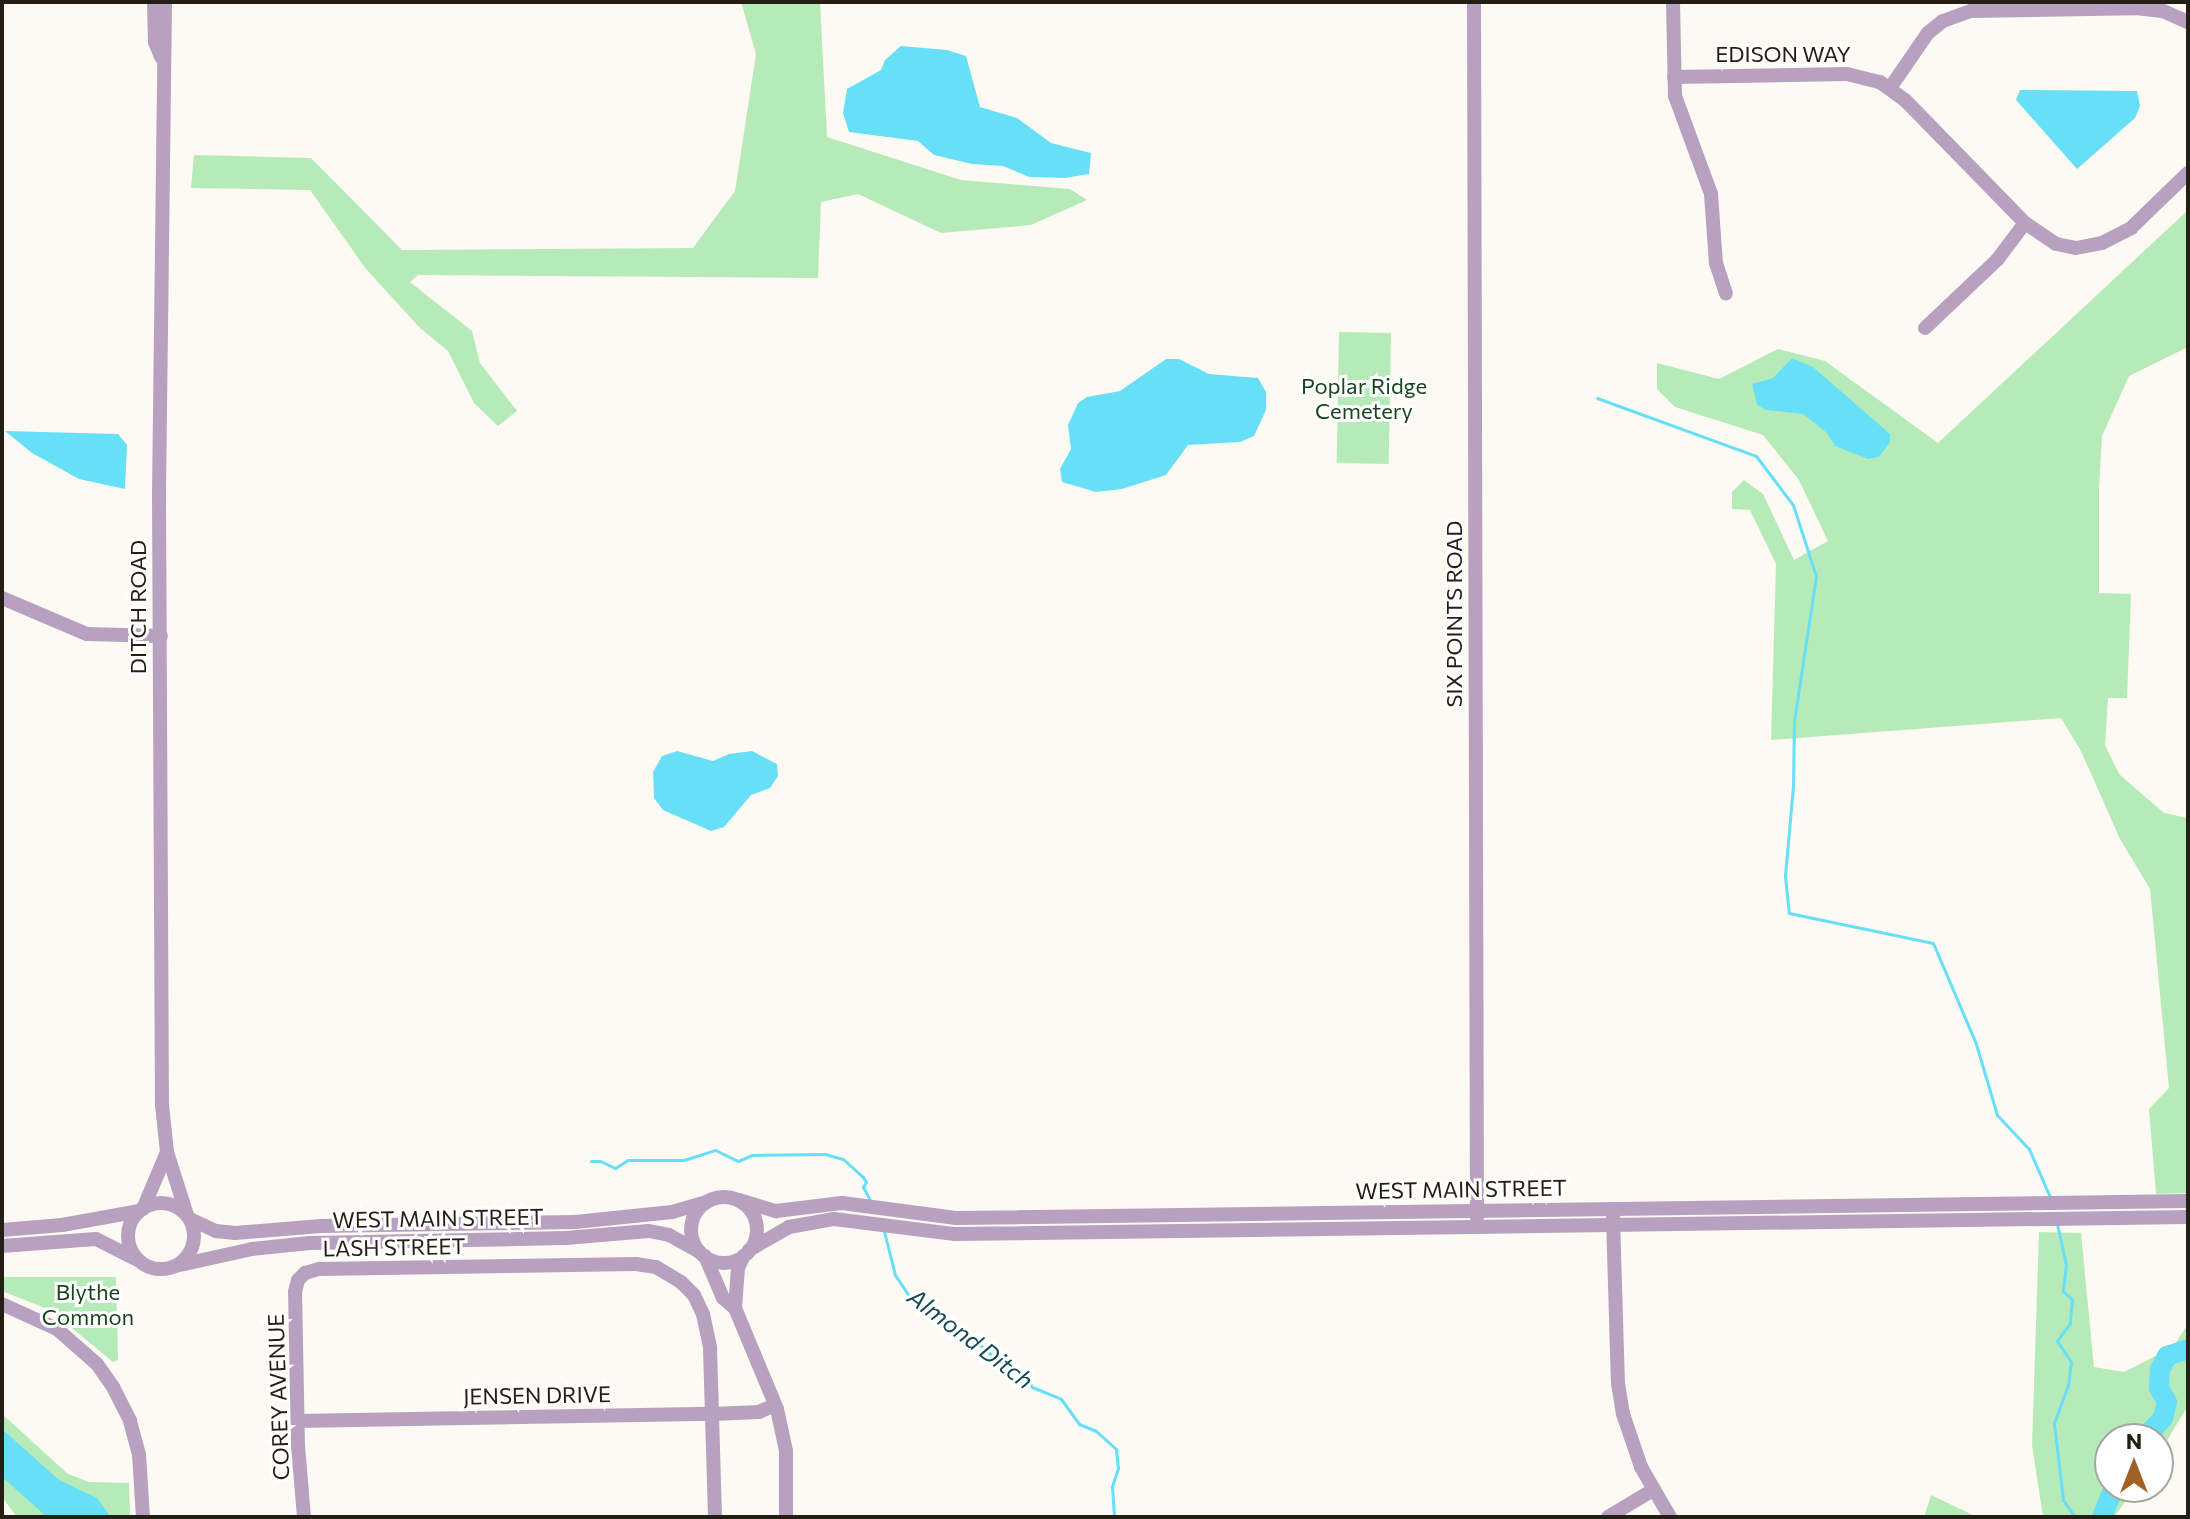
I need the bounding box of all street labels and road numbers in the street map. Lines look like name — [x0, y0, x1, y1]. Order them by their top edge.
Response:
street label: EDISON WAY — [1715, 41, 1851, 67]
street label: SIX POINTS ROAD — [1441, 520, 1467, 708]
street label: DITCH ROAD — [125, 540, 151, 674]
street label: WEST MAIN STREET — [1355, 1174, 1567, 1204]
street label: WEST MAIN STREET — [332, 1203, 544, 1233]
street label: LASH STREET — [322, 1233, 466, 1261]
street label: COREY AVENUE — [262, 1313, 294, 1481]
street label: JENSEN DRIVE — [463, 1381, 611, 1409]

